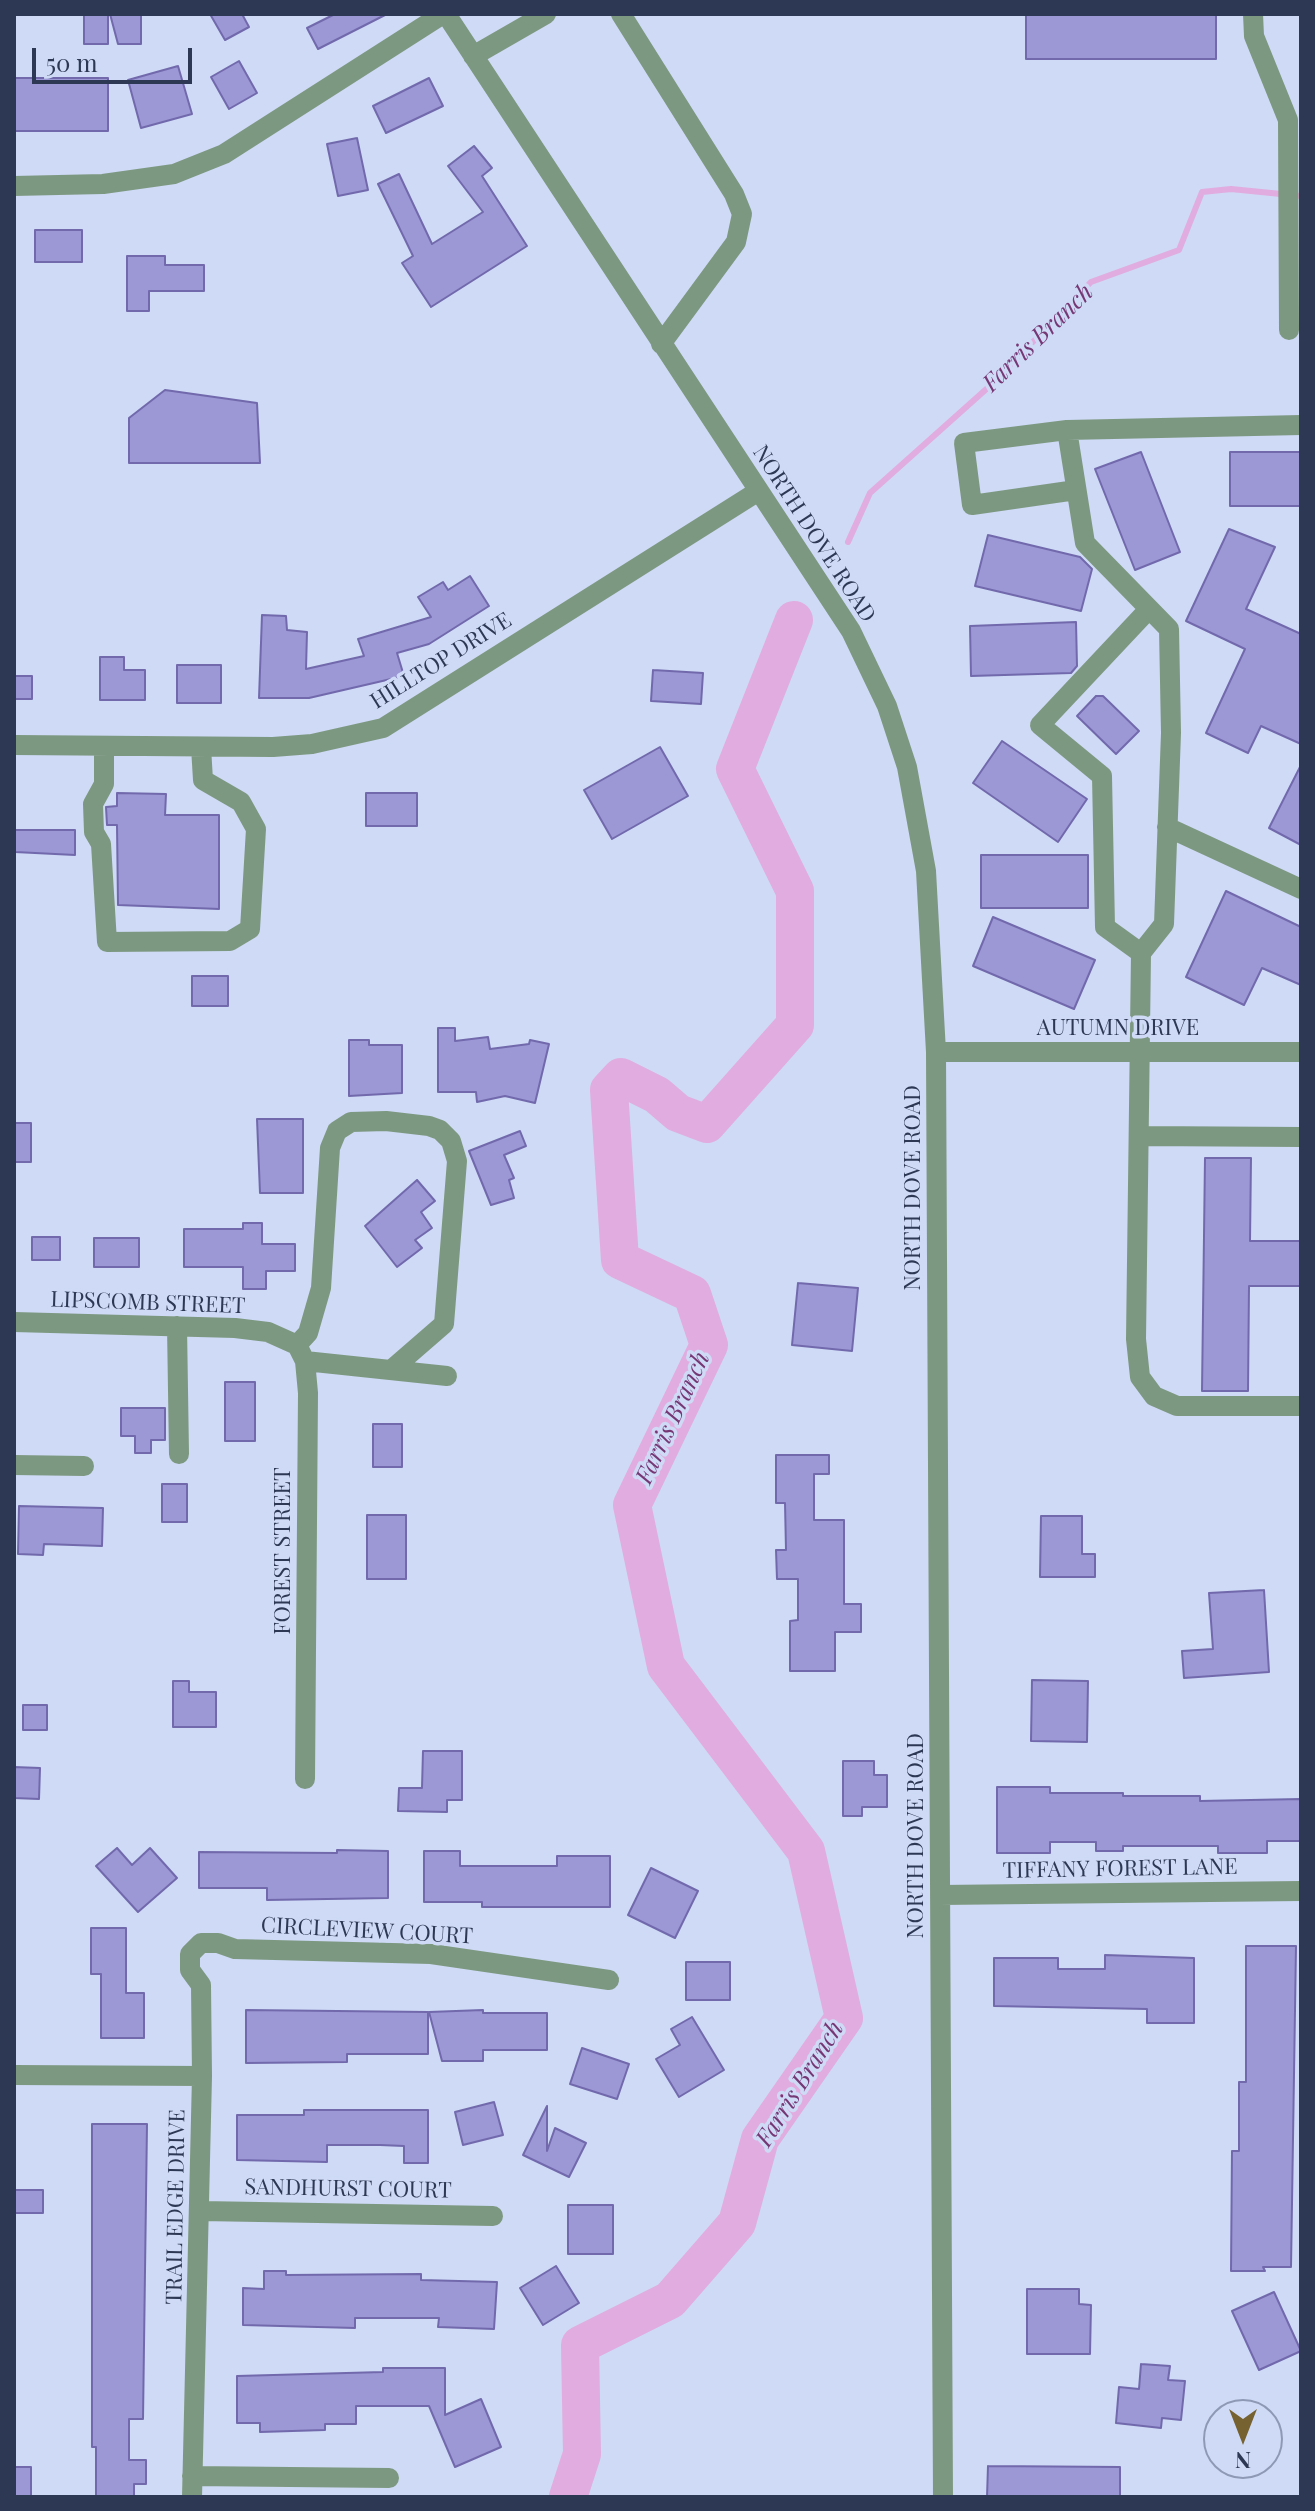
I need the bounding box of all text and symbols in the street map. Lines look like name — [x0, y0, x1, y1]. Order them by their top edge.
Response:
scale bar — [36, 32, 196, 82]
text: 50 m — [46, 46, 98, 78]
water label: Farris Branch — [977, 278, 1099, 398]
street label: NORTH DOVE ROAD — [747, 441, 881, 627]
street label: HILLTOP DRIVE — [366, 607, 516, 715]
street label: AUTUMN DRIVE — [1037, 1015, 1199, 1041]
street label: NORTH DOVE ROAD — [900, 1085, 926, 1291]
street label: LIPSCOMB STREET — [50, 1286, 246, 1320]
water label: Farris Branch — [630, 1347, 716, 1489]
street label: FOREST STREET — [270, 1467, 296, 1635]
street label: NORTH DOVE ROAD — [903, 1733, 929, 1939]
street label: TIFFANY FOREST LANE — [1002, 1854, 1238, 1884]
street label: CIRCLEVIEW COURT — [260, 1912, 474, 1950]
water label: Farris Branch — [750, 2016, 850, 2152]
street label: TRAIL EDGE DRIVE — [161, 2109, 191, 2305]
street label: SANDHURST COURT — [244, 2174, 452, 2204]
north arrow — [1203, 2399, 1283, 2479]
text: N — [1235, 2446, 1251, 2476]

